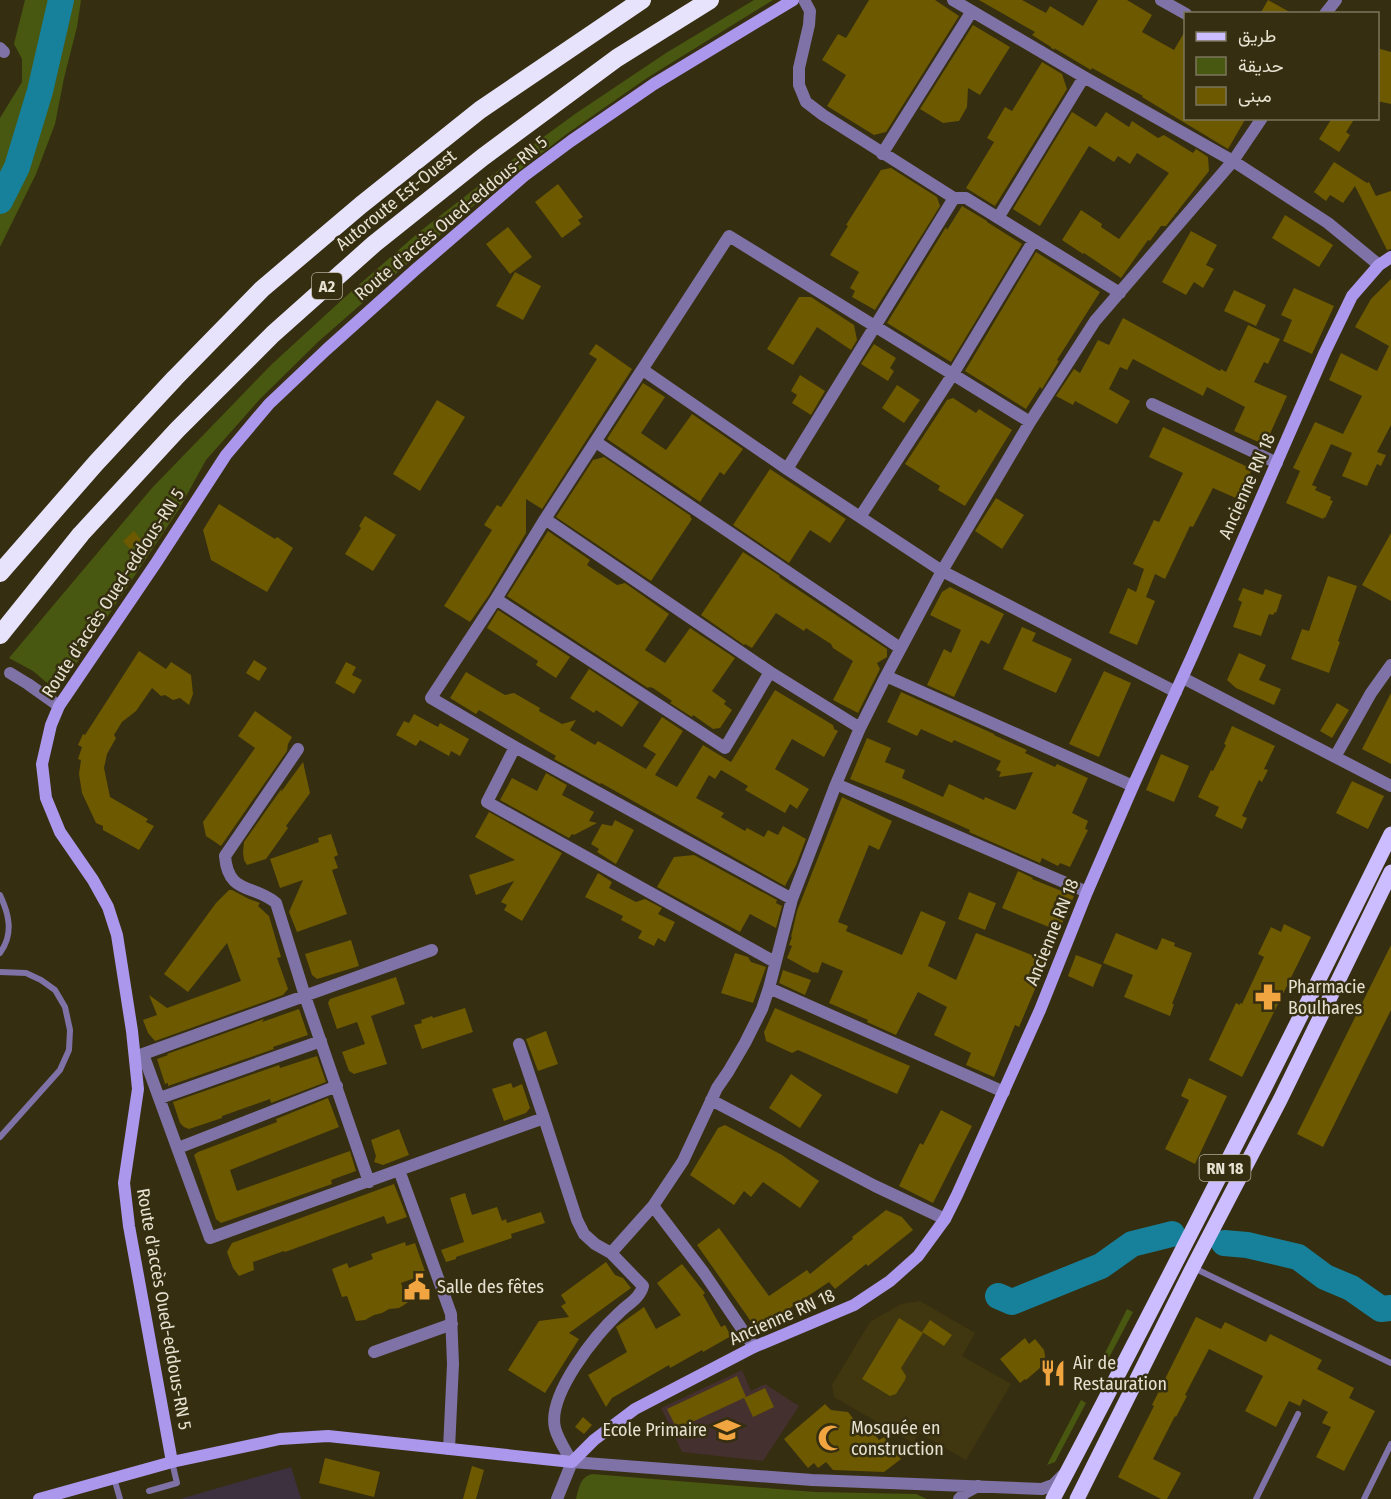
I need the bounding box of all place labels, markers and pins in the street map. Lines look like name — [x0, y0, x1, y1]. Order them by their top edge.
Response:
place label: Pharmacie Boulhares — [1288, 976, 1366, 1019]
pharmacy icon: Pharmacie Boulhares — [1253, 982, 1283, 1012]
public building icon: Salle des fêtes — [402, 1272, 432, 1302]
place label: Salle des fêtes — [437, 1276, 544, 1298]
place label: Air de Restauration — [1073, 1352, 1167, 1395]
restaurant icon: Air de Restauration — [1038, 1358, 1068, 1388]
school or university icon: Ecole Primaire — [712, 1415, 742, 1445]
place label: Mosquée en construction — [851, 1417, 944, 1460]
place label: Ecole Primaire — [603, 1419, 707, 1441]
mosque icon: Mosquée en construction — [816, 1423, 846, 1453]

